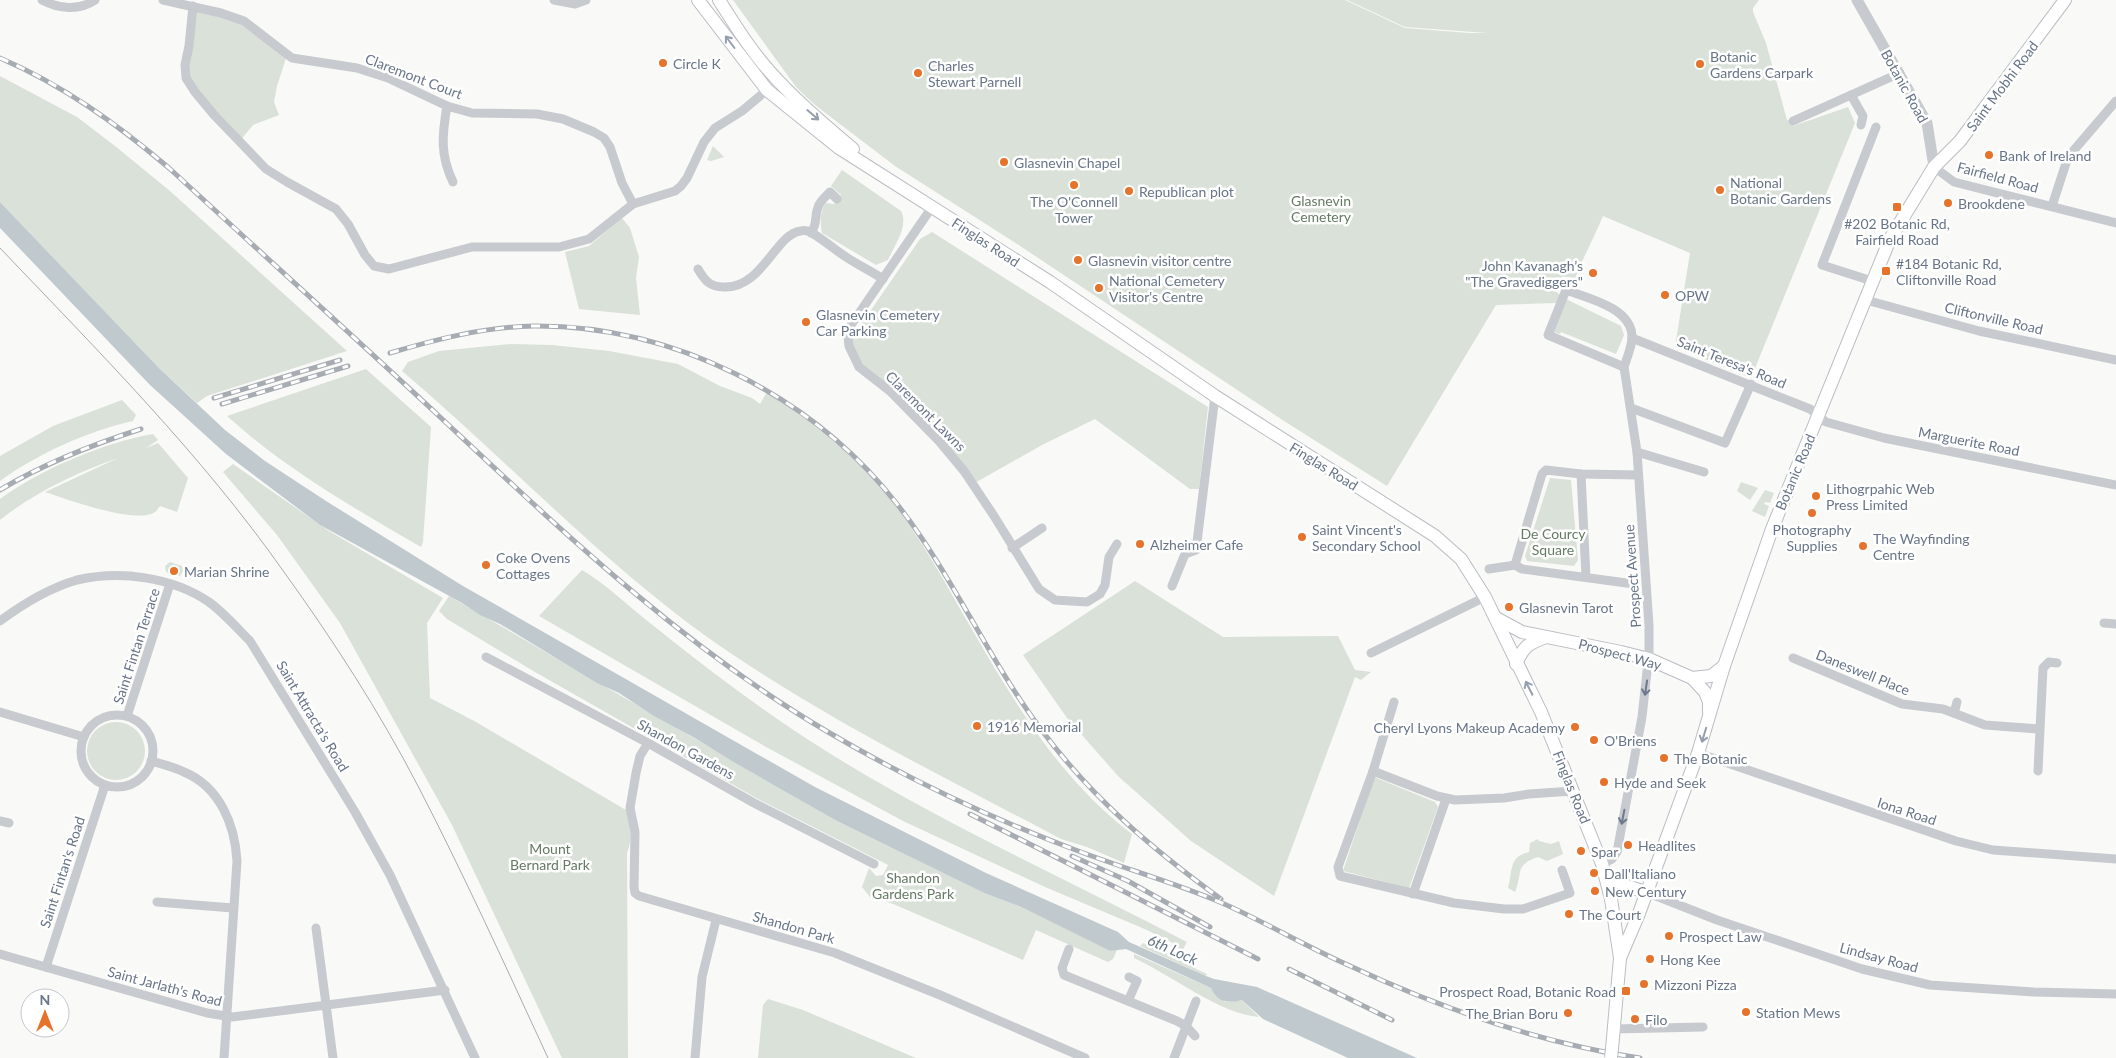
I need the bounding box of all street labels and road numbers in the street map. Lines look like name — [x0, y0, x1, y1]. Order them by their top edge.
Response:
street label: Saint Mobhi Road — [1963, 38, 2041, 134]
street label: Botanic Road — [1878, 46, 1932, 126]
street label: Claremont Court — [363, 50, 465, 102]
street label: Fairfield Road — [1955, 158, 2041, 196]
street label: Finglas Road — [949, 214, 1023, 270]
street label: Cliftonville Road — [1943, 298, 2045, 338]
street label: Saint Teresa's Road — [1675, 332, 1789, 392]
street label: Claremont Lawns — [882, 367, 970, 455]
street label: Marguerite Road — [1917, 423, 2021, 459]
street label: Botanic Road — [1771, 431, 1819, 513]
street label: Finglas Road — [1287, 438, 1361, 494]
street label: Prospect Avenue — [1620, 524, 1644, 628]
street label: Saint Fintan Terrace — [109, 586, 163, 706]
street label: Prospect Way — [1577, 635, 1664, 673]
street label: Daneswell Place — [1814, 645, 1912, 699]
street label: Saint Attracta's Road — [273, 658, 353, 774]
street label: Shandon Gardens — [635, 715, 737, 783]
street label: Finglas Road — [1550, 748, 1594, 826]
street label: Iona Road — [1875, 793, 1939, 829]
street label: Saint Fintan's Road — [36, 814, 88, 930]
street label: Shandon Park — [751, 907, 838, 947]
street label: Lindsay Road — [1838, 938, 1920, 976]
street label: Saint Jarlath's Road — [106, 963, 224, 1009]

